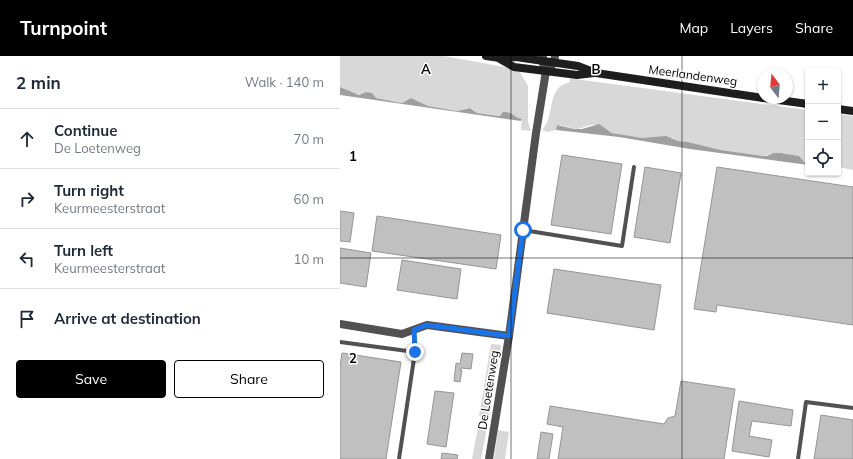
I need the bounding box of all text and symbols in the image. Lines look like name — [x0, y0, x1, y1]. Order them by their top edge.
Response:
text: Turnpoint — [20, 16, 107, 40]
text: Map — [679, 19, 708, 37]
text: Layers — [730, 19, 773, 37]
text: Share — [795, 19, 833, 37]
text: A — [421, 61, 431, 77]
text: B — [592, 61, 601, 77]
street label: Meerlandenweg — [648, 61, 738, 89]
north arrow — [757, 68, 793, 104]
map controls — [805, 68, 841, 176]
button: + — [805, 68, 841, 104]
text: 2 min — [16, 72, 61, 93]
text: Walk · 140 m — [245, 74, 324, 90]
button: − — [805, 104, 841, 140]
text: Continue — [54, 121, 117, 140]
icon: ahead — [16, 128, 38, 150]
text: 70 m — [294, 131, 324, 147]
text: De Loetenweg — [54, 140, 141, 156]
button: locate — [805, 140, 841, 176]
text: 1 — [349, 148, 357, 164]
text: Turn right — [54, 181, 124, 200]
icon: right — [16, 188, 38, 210]
text: 60 m — [294, 191, 324, 207]
text: Keurmeesterstraat — [54, 200, 165, 216]
route start — [514, 221, 532, 239]
text: Turn left — [54, 241, 113, 260]
icon: left — [16, 248, 38, 270]
text: 10 m — [294, 251, 324, 267]
text: Keurmeesterstraat — [54, 260, 165, 276]
icon: arrive — [16, 308, 38, 330]
text: Arrive at destination — [54, 309, 201, 328]
route end — [406, 343, 424, 361]
street label: De Loetenweg — [474, 349, 502, 431]
text: 2 — [349, 350, 357, 366]
button: Save — [16, 360, 166, 398]
button: Share — [174, 360, 324, 398]

